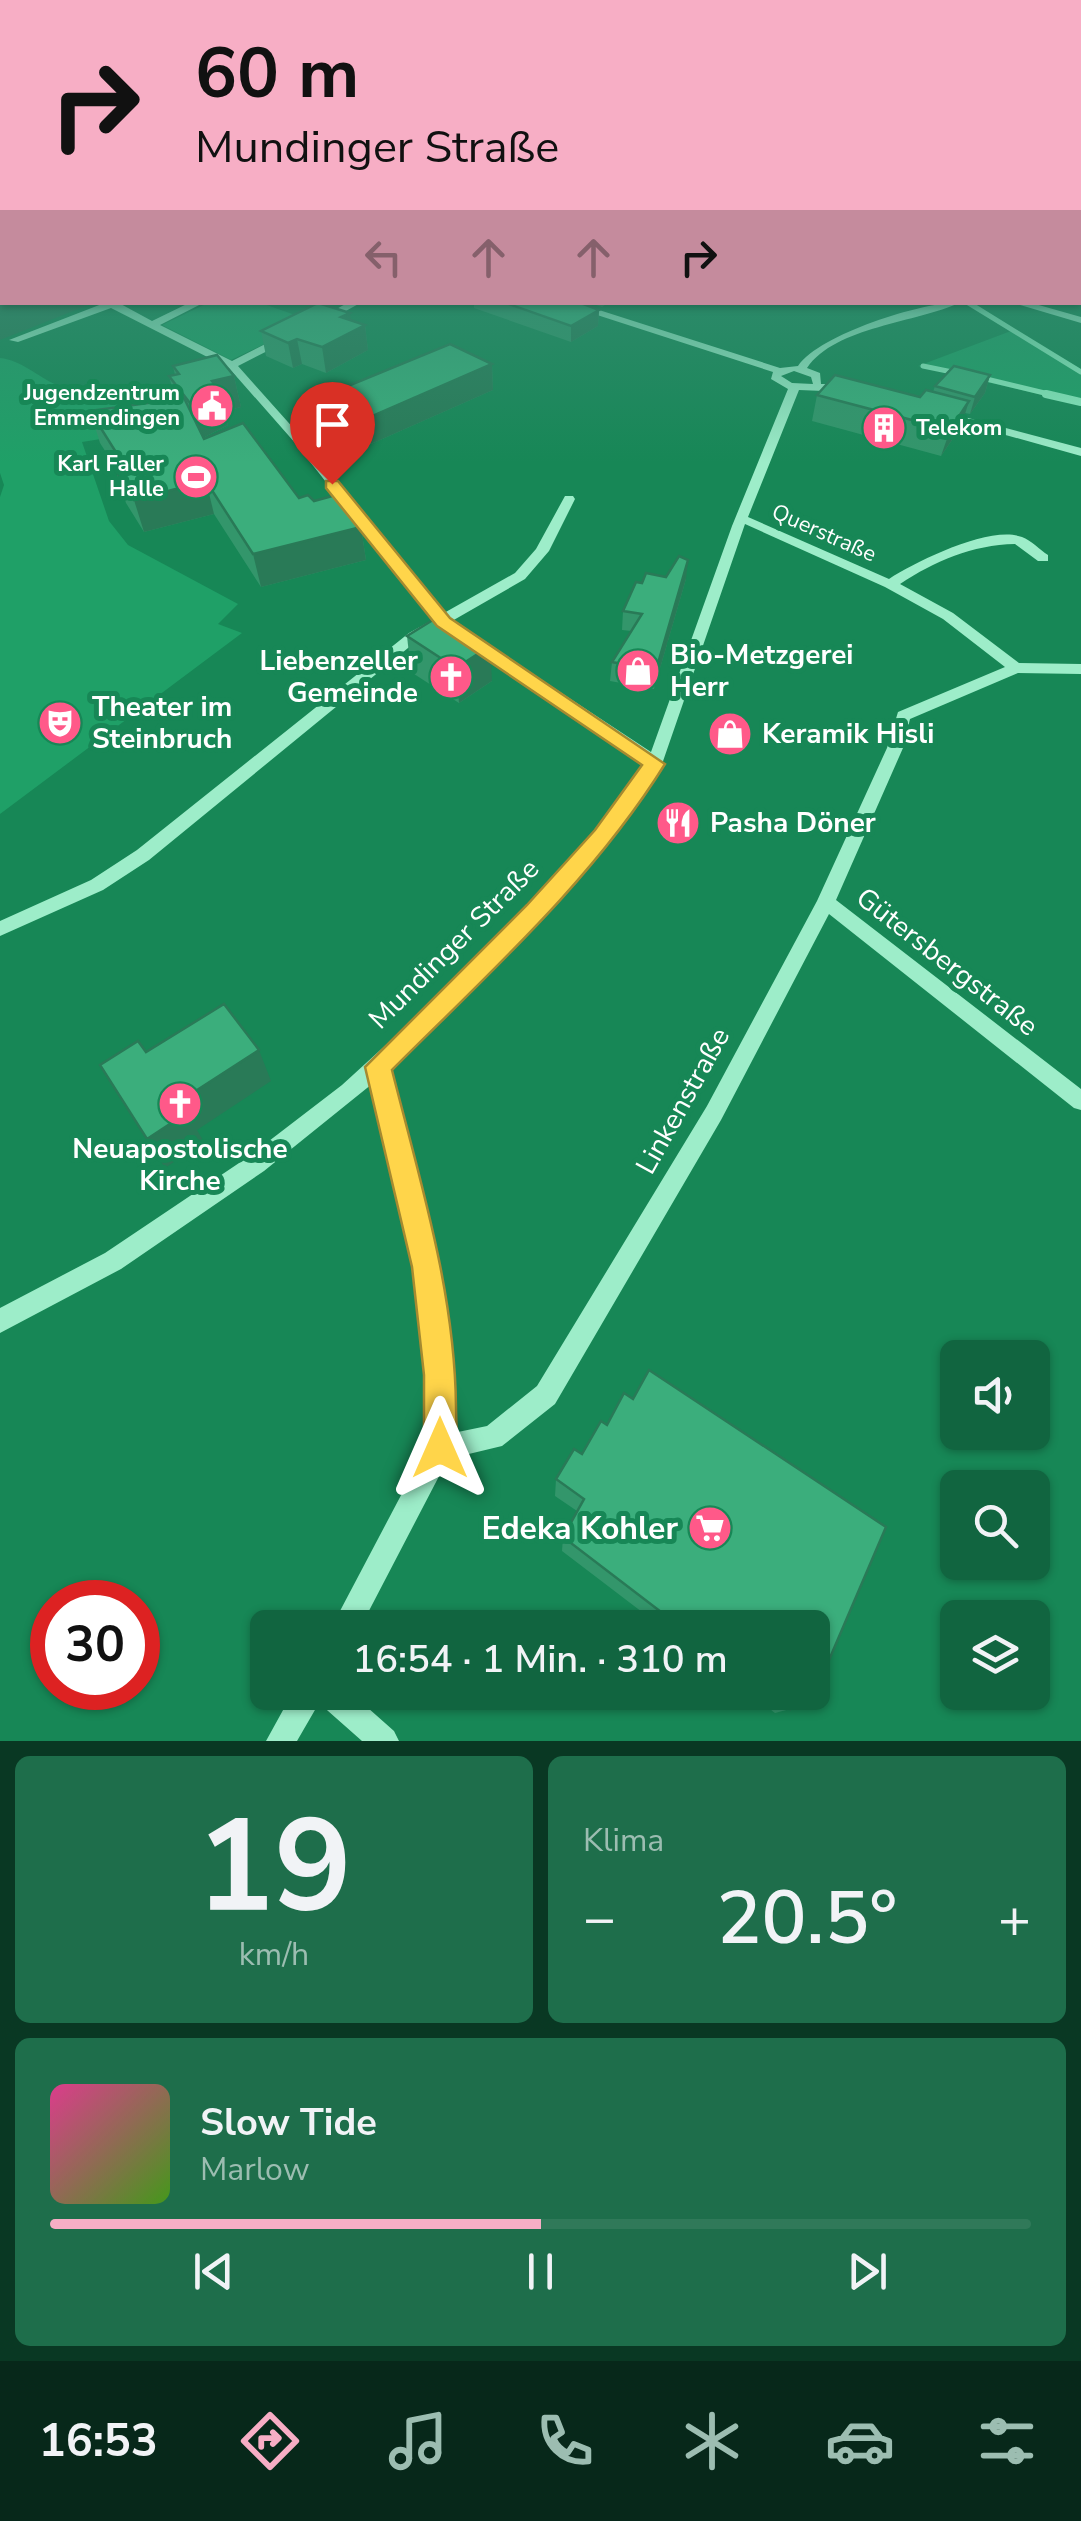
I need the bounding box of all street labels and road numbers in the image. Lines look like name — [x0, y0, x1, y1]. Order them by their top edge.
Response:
street label: Querstraße — [767, 497, 881, 569]
street label: Mundinger Straße — [360, 850, 548, 1038]
street label: Gütersbergstraße — [848, 879, 1046, 1045]
street label: Linkenstraße — [627, 1021, 739, 1181]

